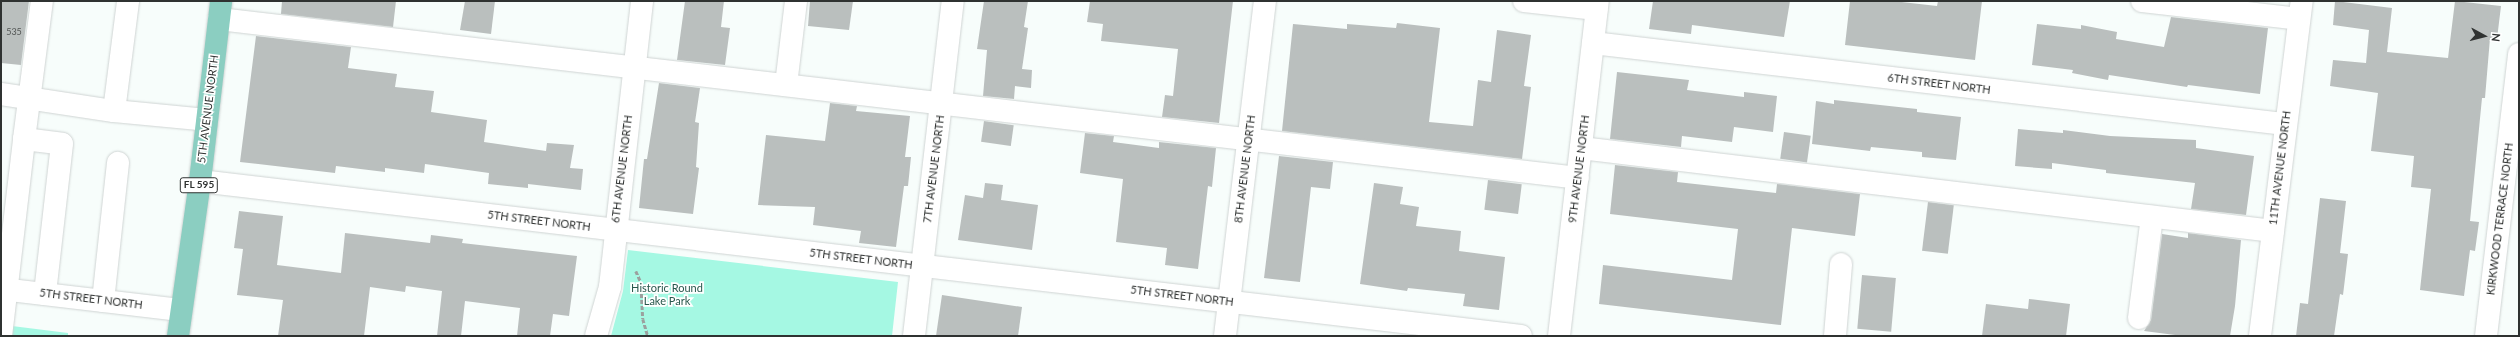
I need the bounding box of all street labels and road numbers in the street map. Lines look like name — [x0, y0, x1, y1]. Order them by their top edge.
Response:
street label: 5TH AVENUE NORTH — [195, 54, 221, 164]
street label: 6TH STREET NORTH — [1886, 71, 1992, 97]
street label: 11TH AVENUE NORTH — [2266, 110, 2294, 226]
street label: 6TH AVENUE NORTH — [609, 114, 635, 224]
street label: 7TH AVENUE NORTH — [921, 114, 947, 224]
street label: 8TH AVENUE NORTH — [1232, 114, 1258, 224]
street label: 9TH AVENUE NORTH — [1566, 114, 1592, 224]
street label: KIRKWOOD TERRACE NORTH — [2484, 142, 2516, 296]
road number: FL 595 — [179, 177, 219, 193]
street label: 5TH STREET NORTH — [486, 208, 592, 234]
street label: 5TH STREET NORTH — [808, 246, 914, 272]
street label: 5TH STREET NORTH — [1129, 283, 1235, 309]
street label: 5TH STREET NORTH — [38, 286, 144, 312]

